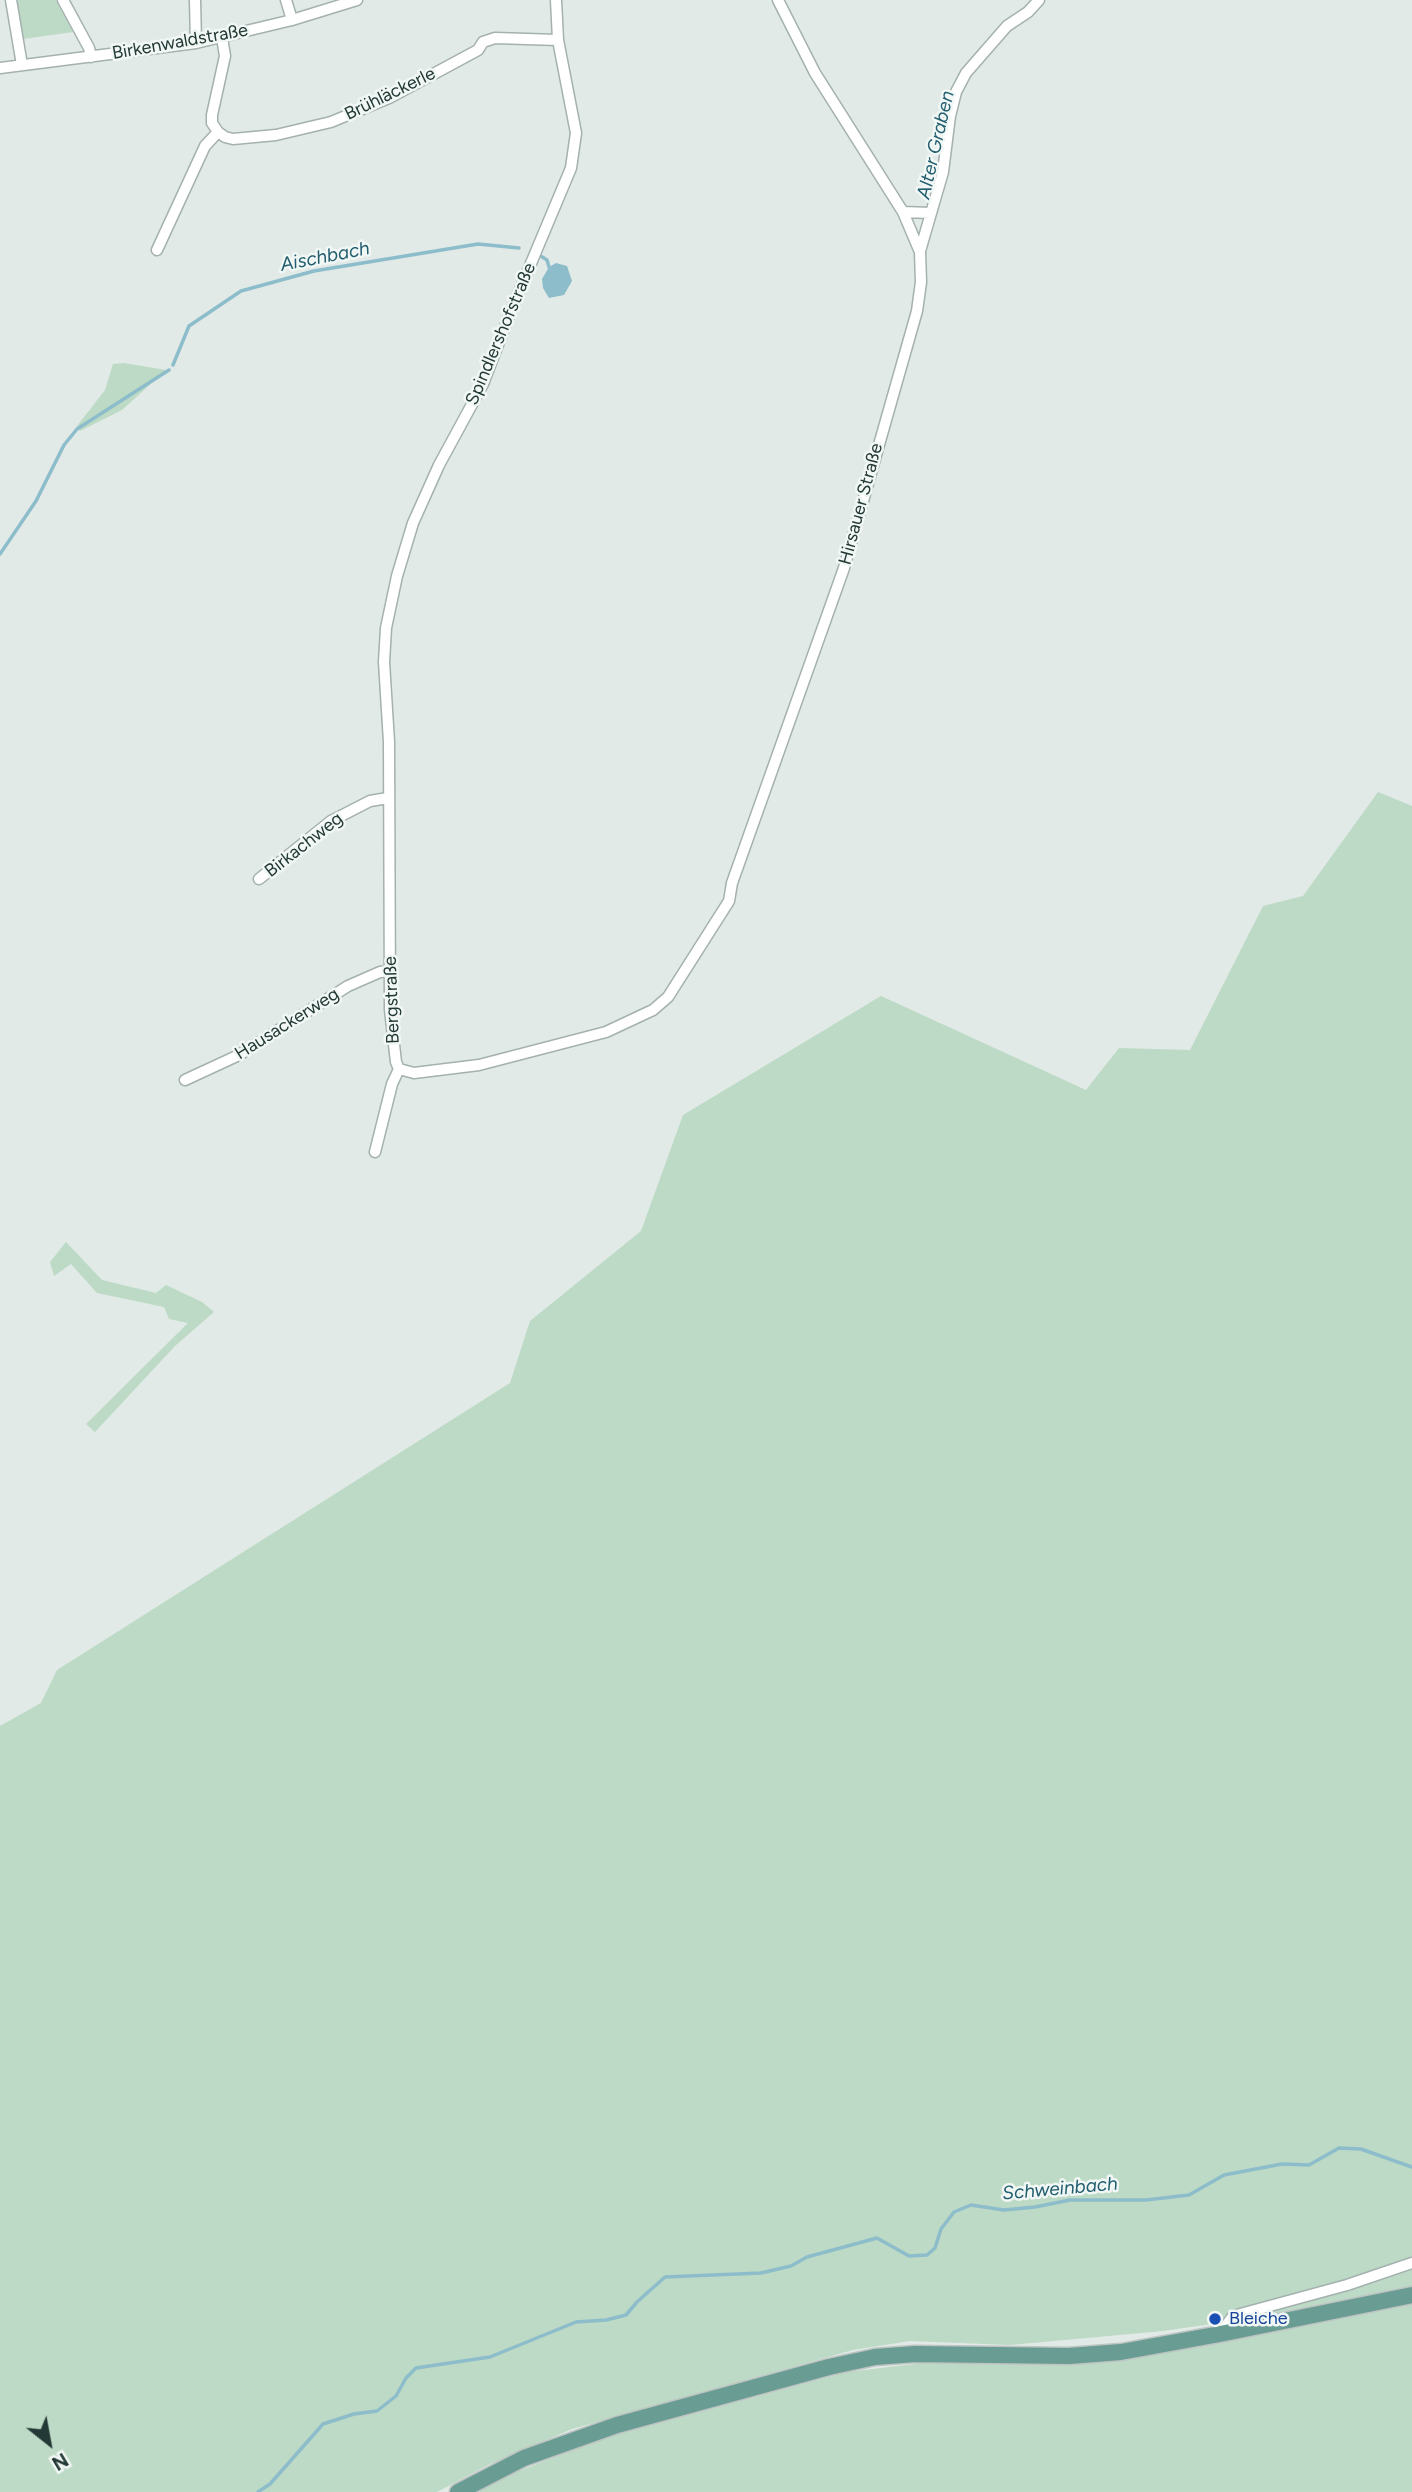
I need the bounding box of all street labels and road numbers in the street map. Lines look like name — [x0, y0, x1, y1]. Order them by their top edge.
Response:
street label: Birkenwaldstraße — [110, 19, 250, 65]
street label: Brühläckerle — [341, 63, 439, 125]
street label: Spindlershofstraße — [461, 260, 541, 408]
street label: Hirsauer Straße — [834, 441, 888, 567]
street label: Birkachweg — [261, 808, 347, 882]
street label: Bergstraße — [380, 956, 404, 1044]
street label: Hausackerweg — [231, 983, 343, 1065]

